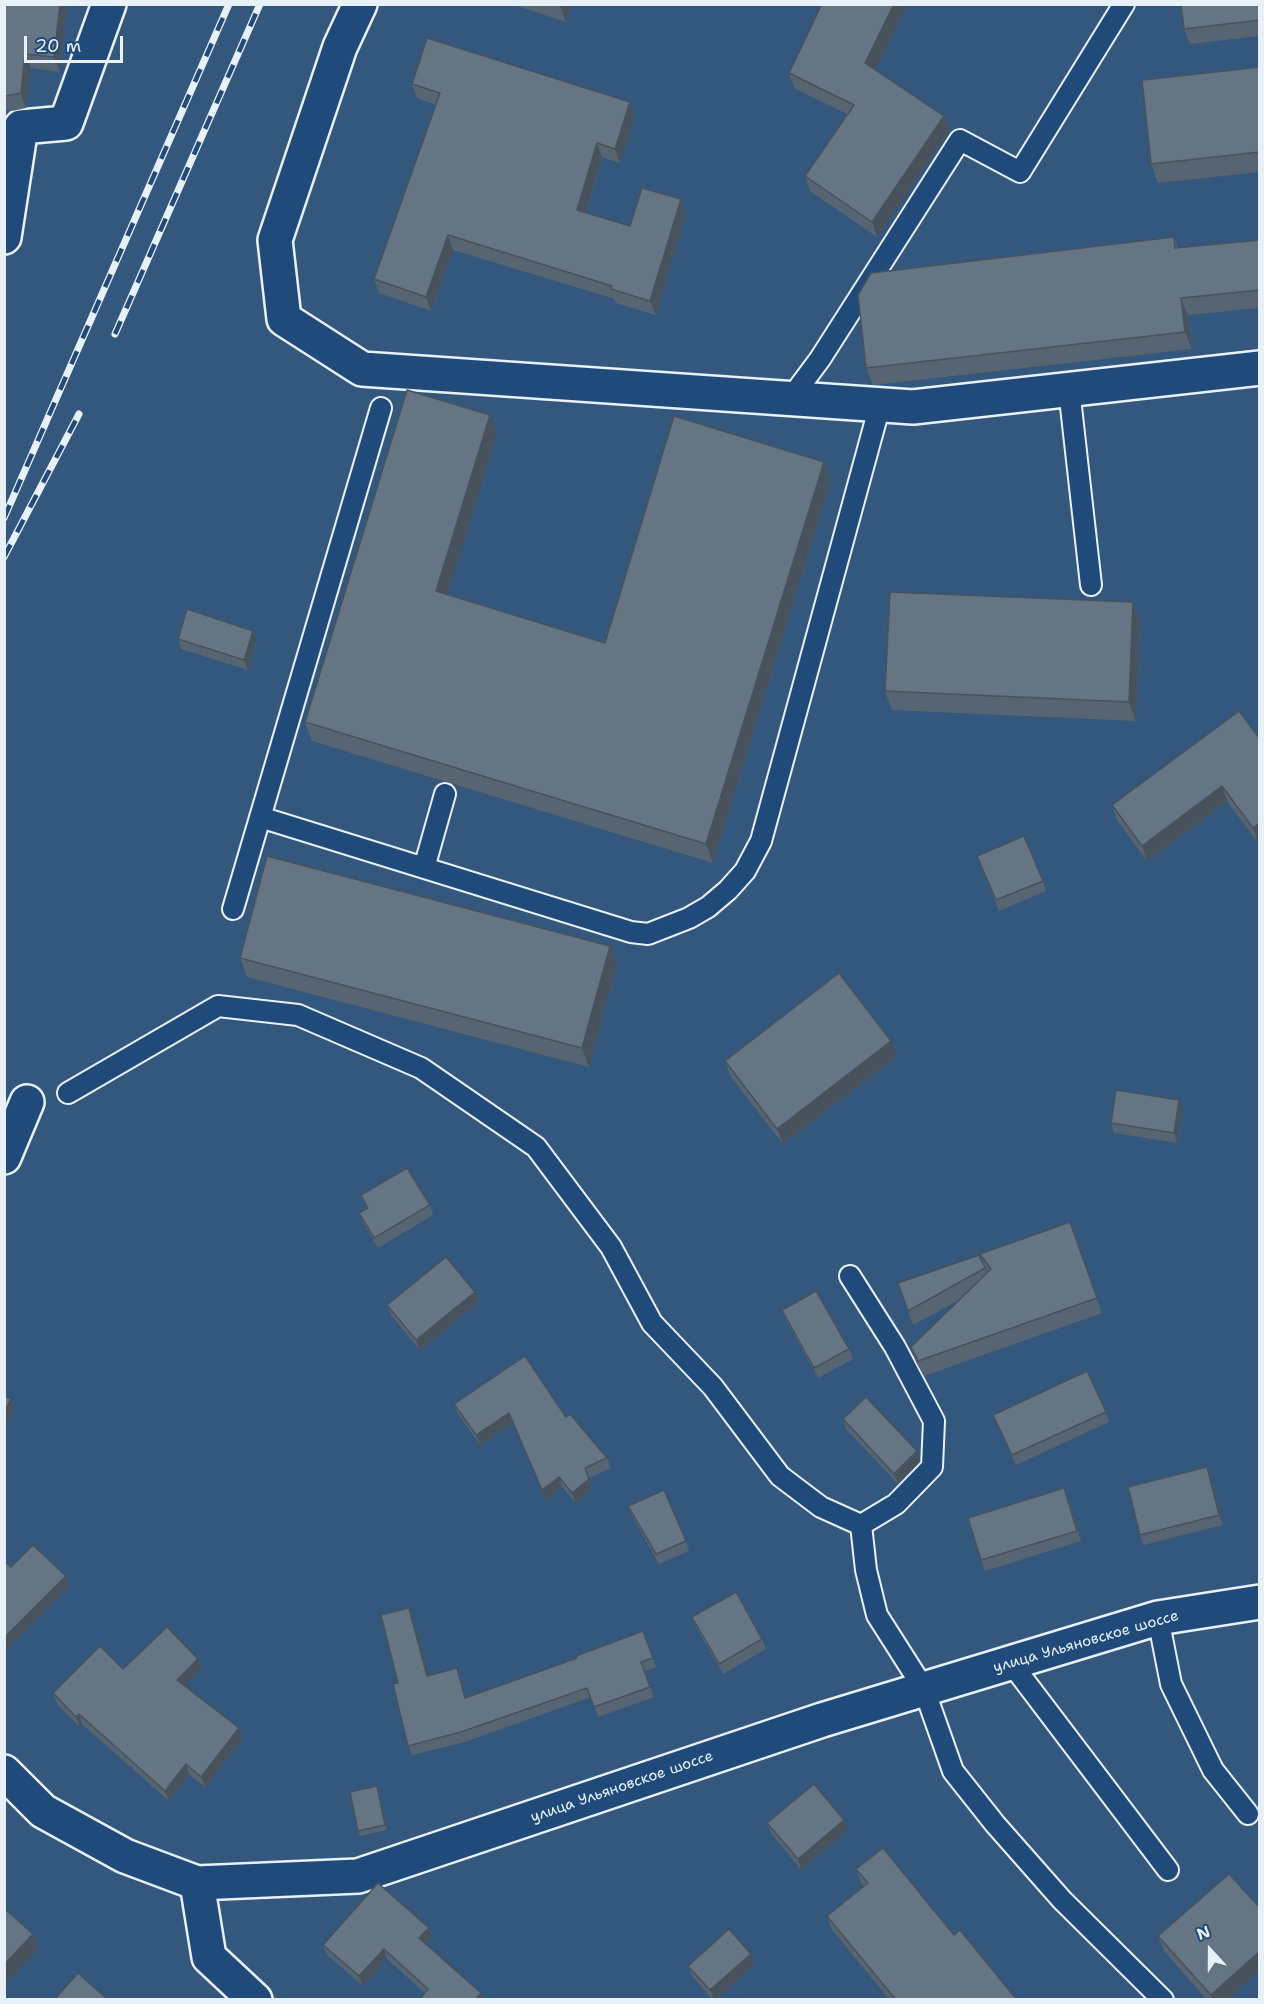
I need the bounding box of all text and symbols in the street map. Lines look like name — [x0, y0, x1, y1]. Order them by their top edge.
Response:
scale bar — [27, 24, 126, 62]
text: 20 m — [35, 34, 81, 58]
street label: улица Ульяновское шоссе — [991, 1607, 1181, 1677]
street label: улица Ульяновское шоссе — [528, 1747, 716, 1827]
north arrow — [1180, 1920, 1240, 1980]
text: N — [1194, 1921, 1213, 1945]

